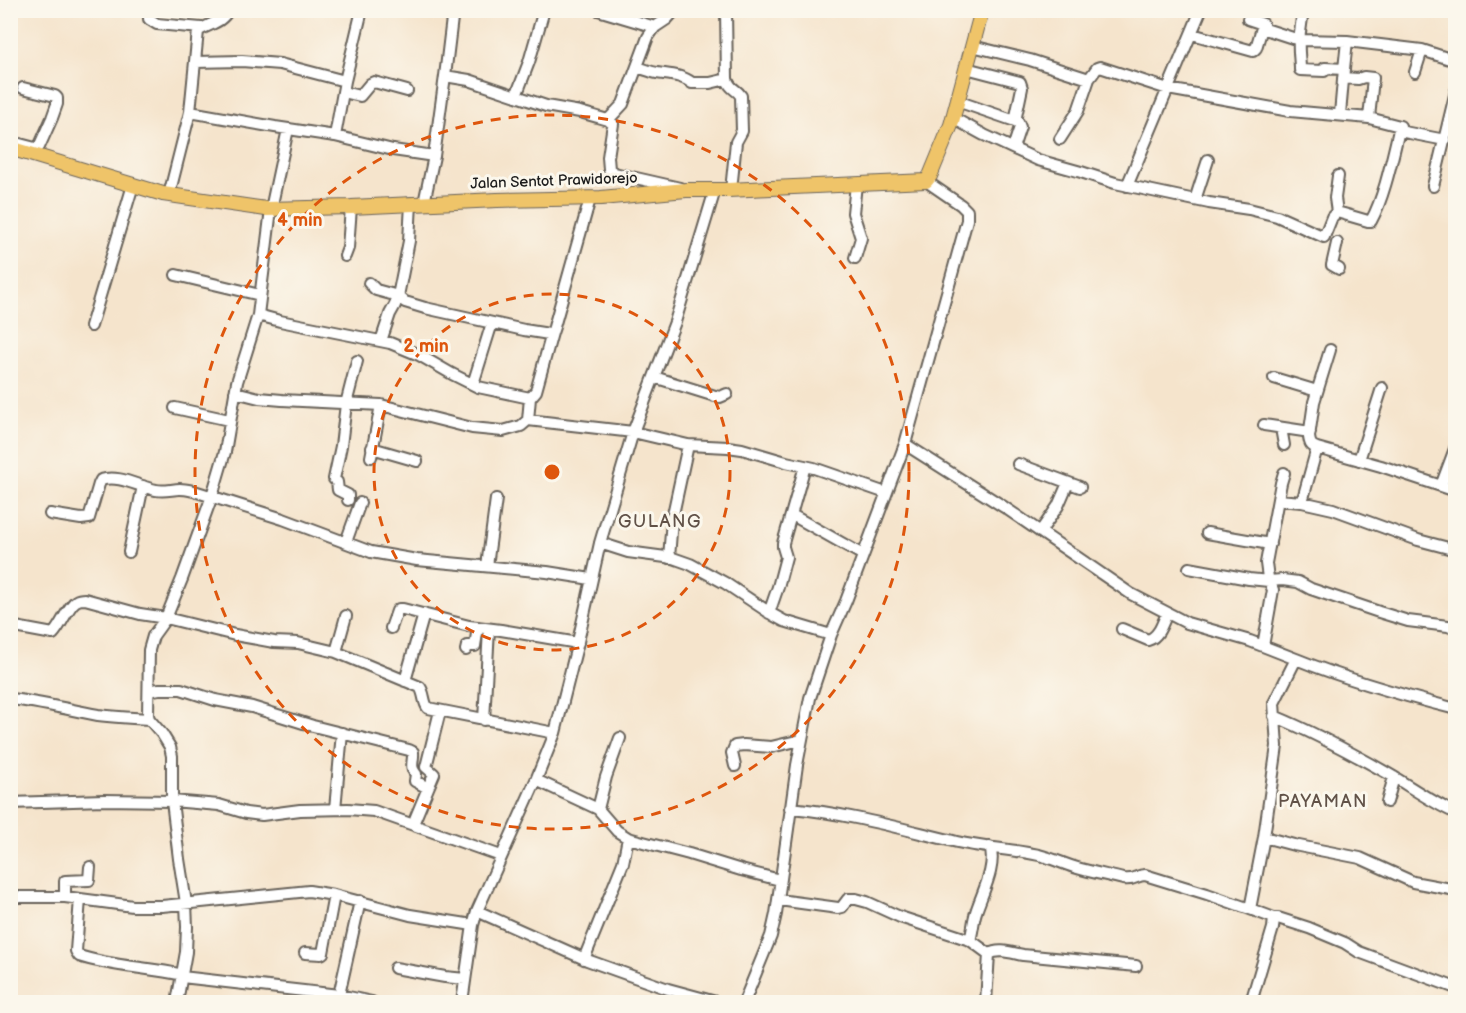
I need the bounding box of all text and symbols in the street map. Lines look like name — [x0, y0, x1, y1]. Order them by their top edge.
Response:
street label: Jalan Sentot Prawidorejo — [470, 169, 638, 193]
text: 4 min — [277, 210, 323, 231]
text: 2 min — [403, 336, 449, 357]
centre of rings — [542, 462, 562, 482]
district label: GULANG — [618, 511, 702, 532]
district label: PAYAMAN — [1278, 791, 1368, 812]

